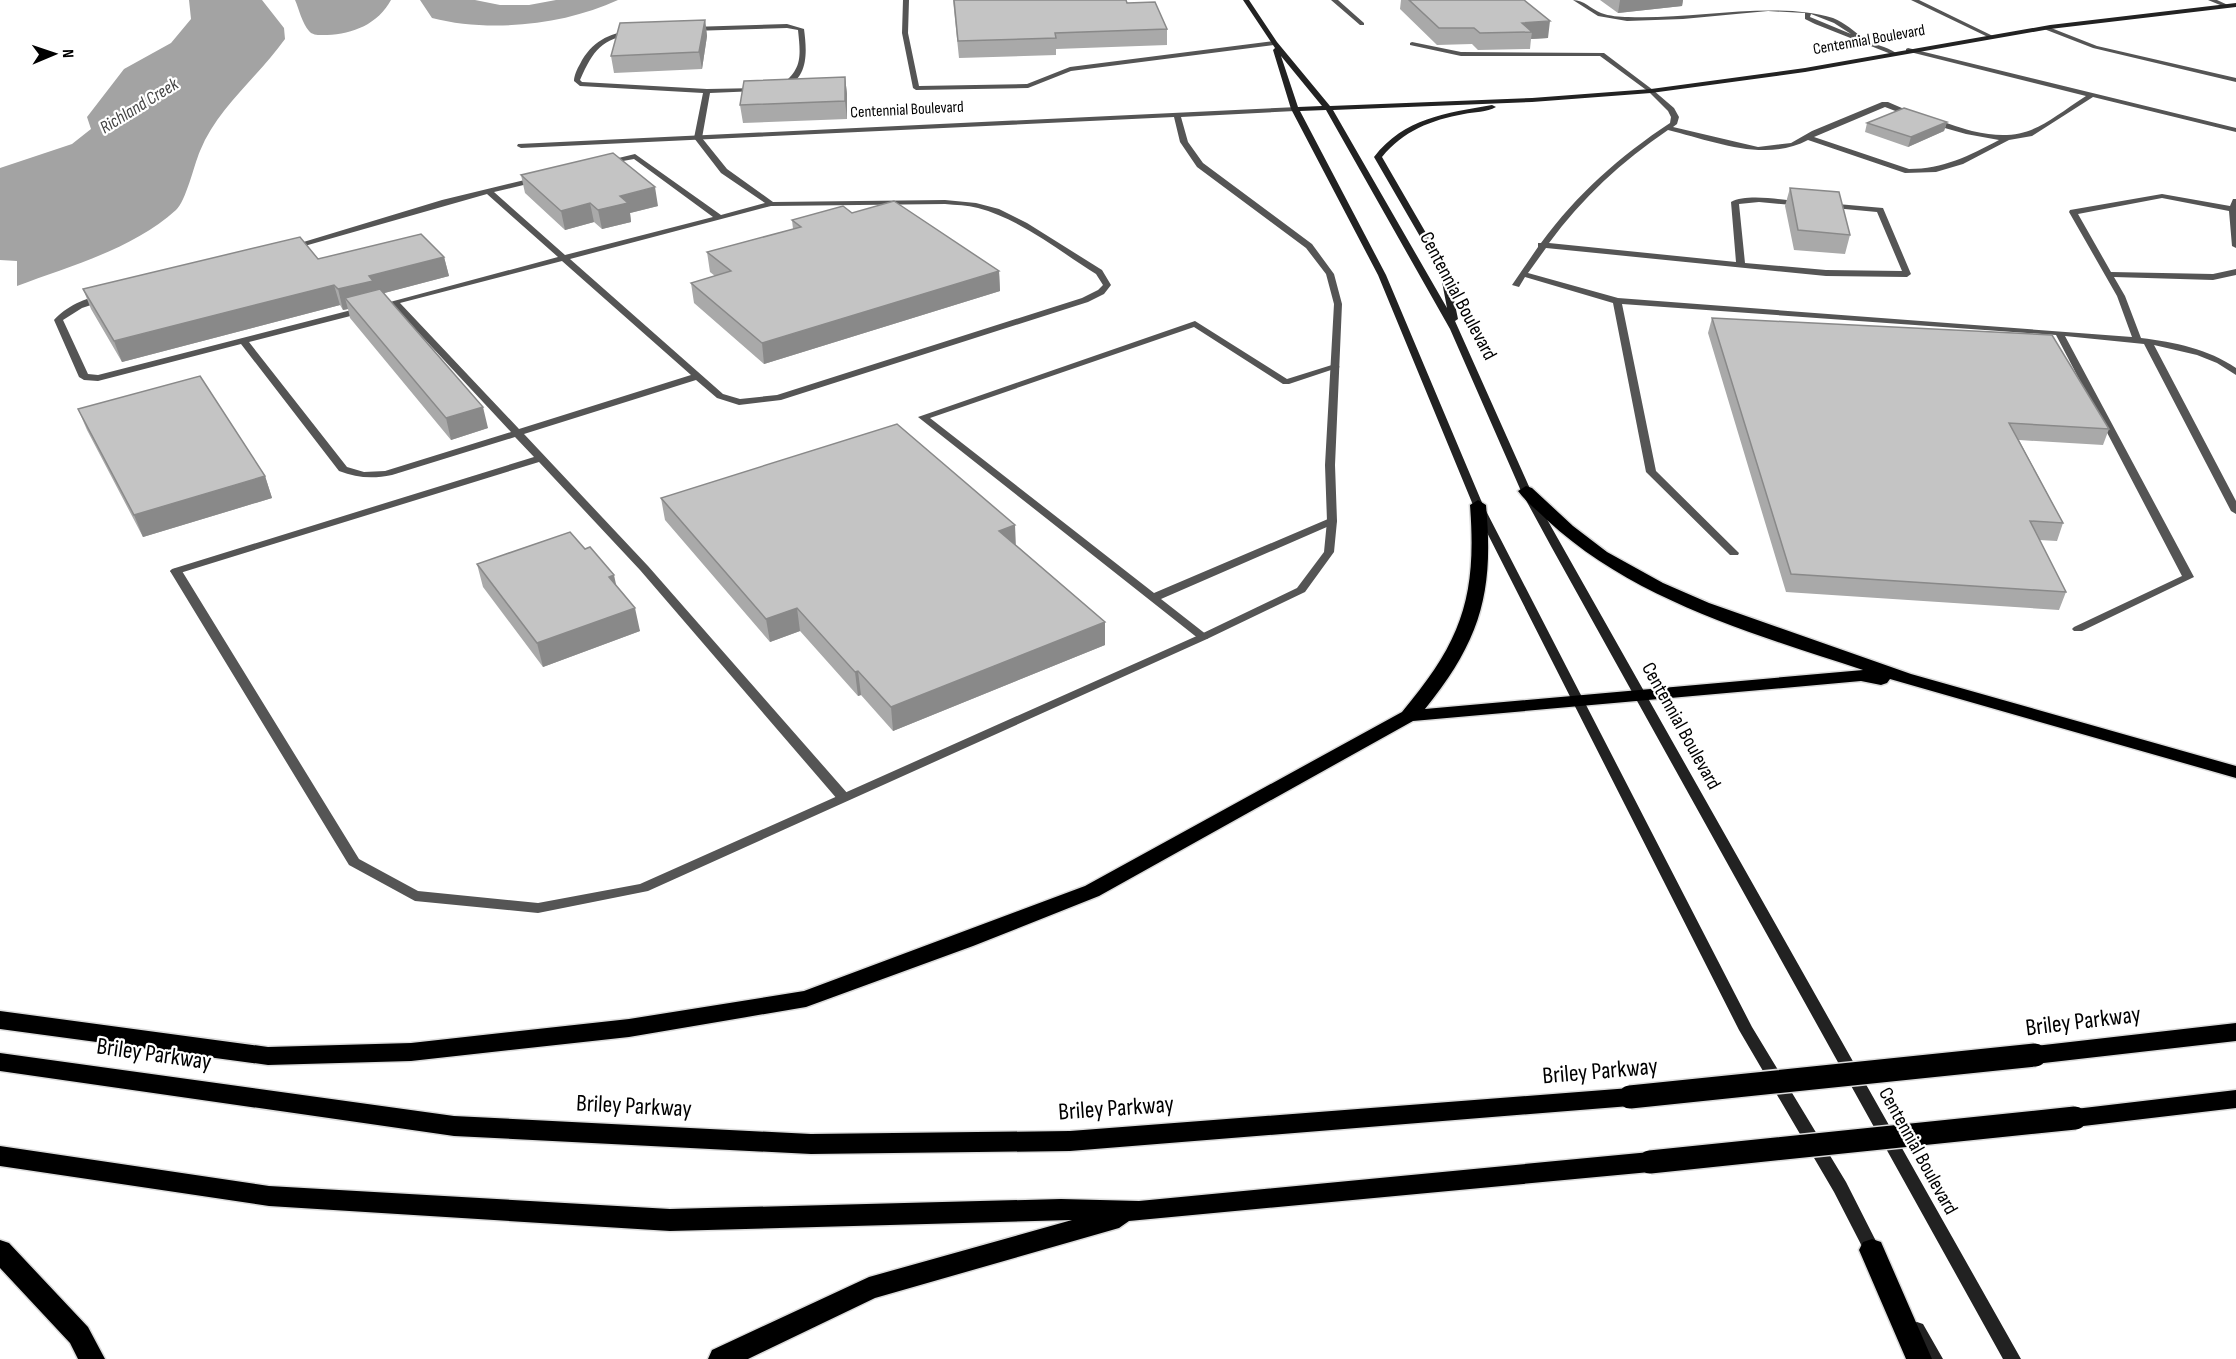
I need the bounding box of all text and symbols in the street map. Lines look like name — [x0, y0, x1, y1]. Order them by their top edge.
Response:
street label: Centennial Boulevard — [1812, 21, 1926, 59]
north arrow — [24, 24, 84, 84]
text: N — [58, 49, 77, 58]
water label: Richland Creek — [96, 73, 183, 138]
street label: Centennial Boulevard — [850, 98, 964, 122]
street label: Centennial Boulevard — [1414, 228, 1502, 364]
street label: Centennial Boulevard — [1636, 658, 1726, 794]
street label: Briley Parkway — [2024, 1000, 2142, 1042]
street label: Briley Parkway — [95, 1032, 213, 1076]
street label: Briley Parkway — [1541, 1052, 1659, 1090]
street label: Centennial Boulevard — [1873, 1083, 1963, 1219]
street label: Briley Parkway — [575, 1088, 693, 1124]
street label: Briley Parkway — [1057, 1089, 1175, 1127]

